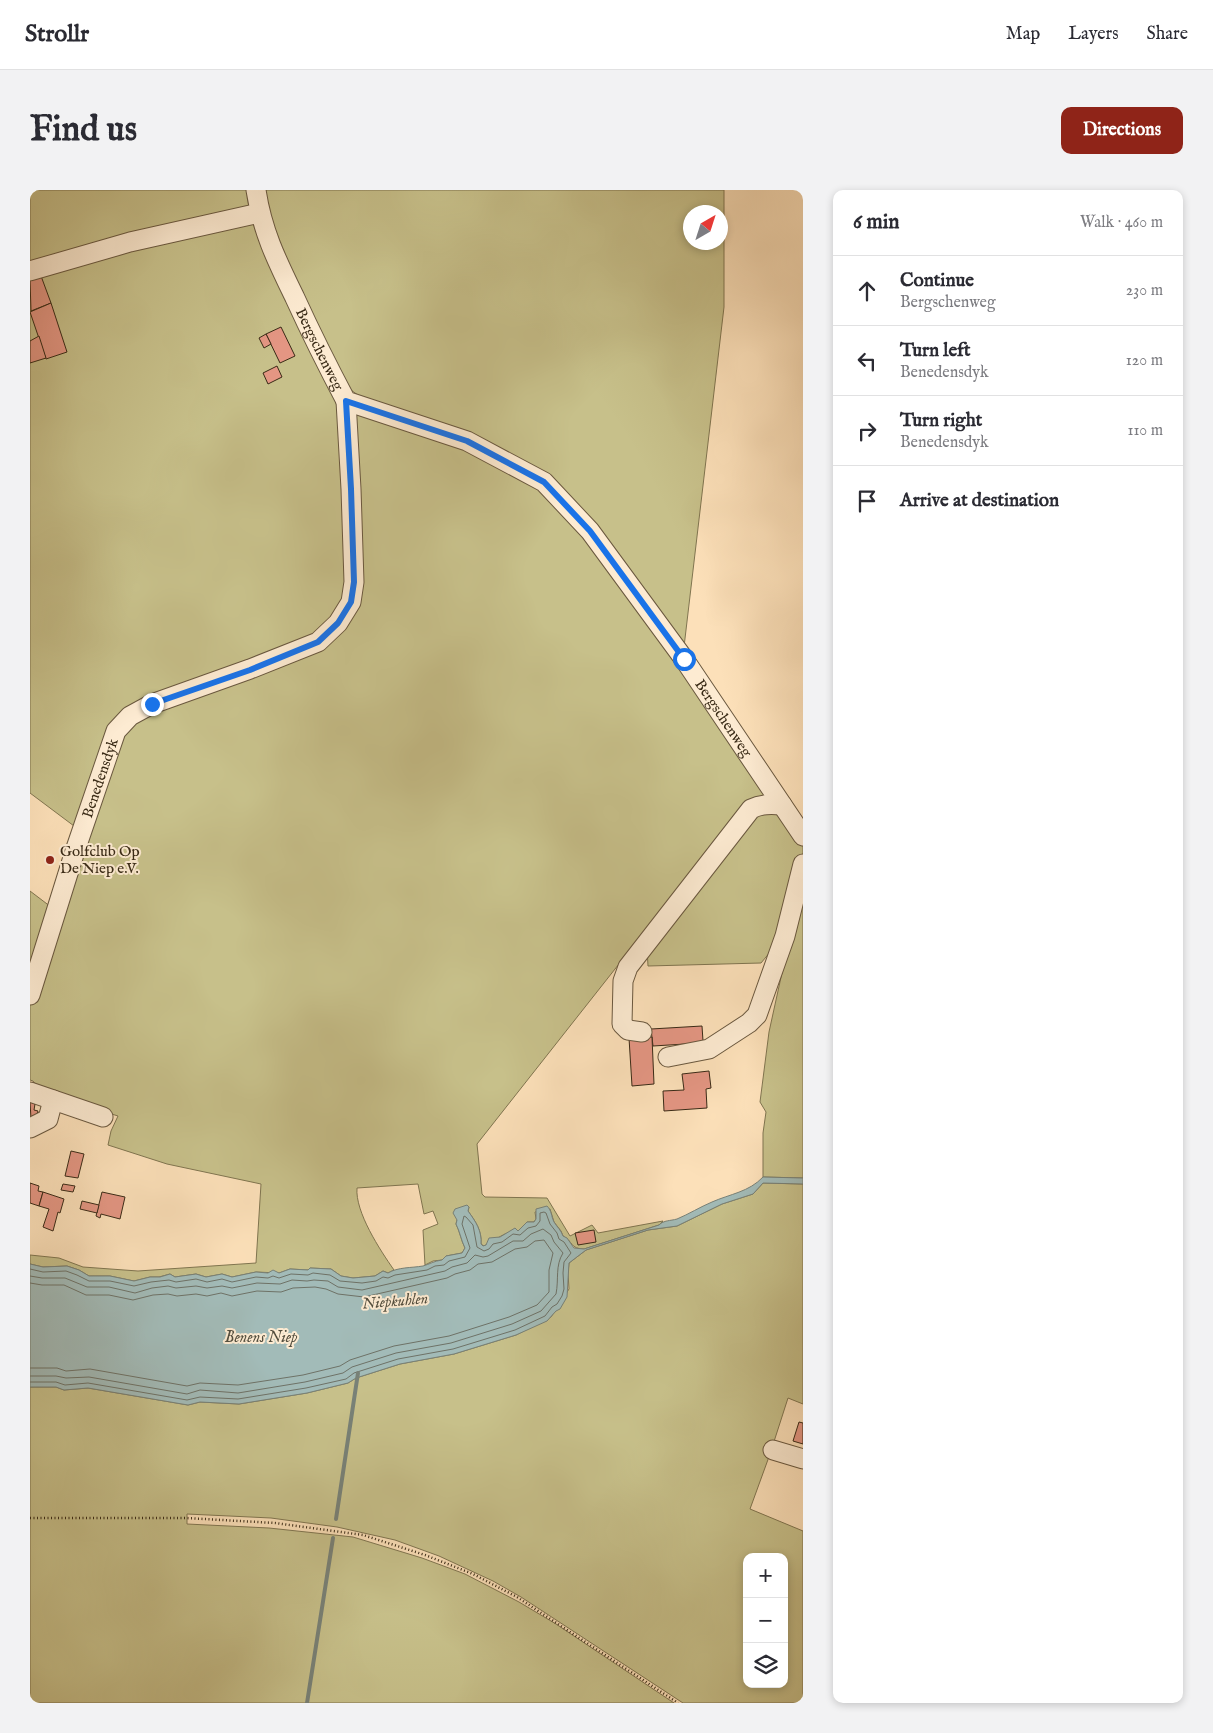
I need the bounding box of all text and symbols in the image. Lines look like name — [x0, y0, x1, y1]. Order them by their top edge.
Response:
text: Strollr — [25, 19, 89, 50]
text: Map — [1006, 23, 1040, 46]
text: Layers — [1068, 23, 1119, 46]
text: Share — [1147, 23, 1188, 46]
button: Directions — [1061, 107, 1183, 154]
text: Find us — [30, 108, 137, 153]
north arrow — [683, 205, 728, 250]
text: 6 min — [853, 209, 899, 236]
text: Walk · 460 m — [1080, 213, 1163, 233]
text: Continue — [900, 269, 974, 293]
icon: ahead — [853, 277, 881, 305]
text: 230 m — [1126, 281, 1163, 301]
text: Bergschenweg — [900, 293, 996, 313]
street label: Bergschenweg — [291, 305, 348, 394]
text: Turn left — [900, 339, 971, 363]
icon: left — [853, 347, 881, 375]
text: 120 m — [1126, 351, 1163, 371]
text: Benedensdyk — [900, 363, 988, 383]
text: Turn right — [900, 409, 982, 433]
icon: right — [853, 417, 881, 445]
text: 110 m — [1127, 421, 1163, 441]
text: Benedensdyk — [900, 433, 988, 453]
icon: arrive — [853, 487, 881, 515]
text: Arrive at destination — [900, 489, 1059, 513]
route start — [673, 648, 696, 671]
street label: Bergschenweg — [690, 676, 757, 761]
route end — [141, 693, 164, 716]
street label: Benedensdyk — [78, 735, 123, 821]
place label: Golfclub Op De Niep e.V. — [60, 842, 140, 878]
marker: Golfclub Op De Niep e.V. — [44, 854, 56, 866]
water label: Niepkuhlen — [361, 1289, 429, 1315]
water label: Benens Niep — [225, 1328, 298, 1348]
map controls — [743, 1553, 788, 1688]
button: + — [743, 1553, 788, 1598]
button: − — [743, 1598, 788, 1643]
button: layers — [743, 1643, 788, 1688]

